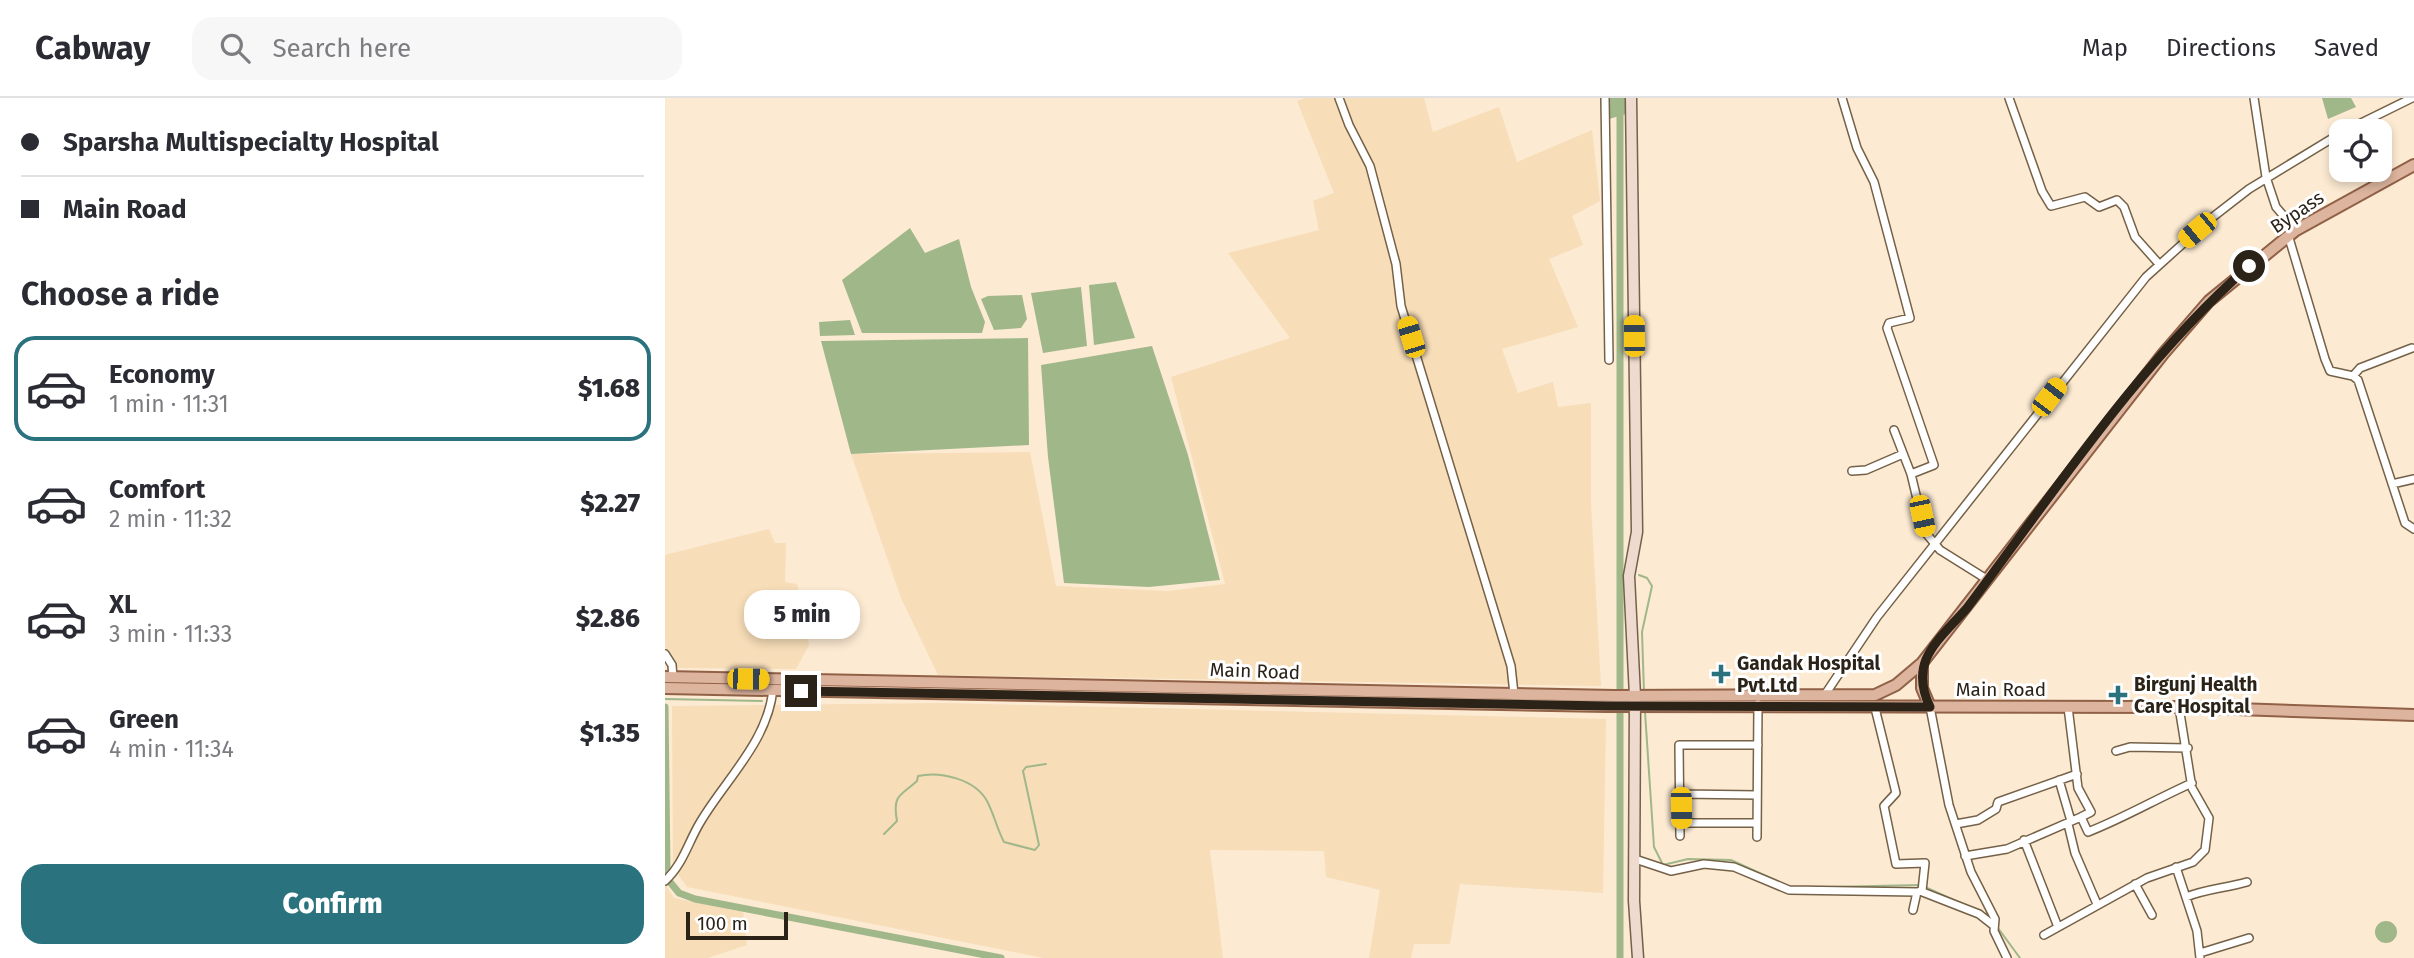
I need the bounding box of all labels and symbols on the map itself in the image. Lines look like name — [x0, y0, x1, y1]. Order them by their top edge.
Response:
street label: Bypass — [2266, 186, 2328, 238]
car — [2175, 208, 2220, 252]
route start — [2233, 250, 2265, 282]
car — [1395, 314, 1428, 360]
car — [1624, 315, 1645, 357]
car — [2028, 374, 2071, 420]
car — [1908, 493, 1937, 539]
callout: 5 min — [743, 589, 859, 638]
place label: Gandak Hospital Pvt.Ltd — [1737, 652, 1880, 697]
street label: Main Road — [1209, 658, 1301, 684]
marker: Gandak Hospital Pvt.Ltd — [1711, 664, 1731, 684]
car — [727, 668, 770, 690]
place label: Birgunj Health Care Hospital — [2134, 673, 2258, 718]
route end — [785, 675, 817, 707]
street label: Main Road — [1956, 678, 2046, 701]
marker: Birgunj Health Care Hospital — [2108, 685, 2128, 705]
car — [1671, 787, 1692, 829]
scale bar — [686, 909, 787, 941]

